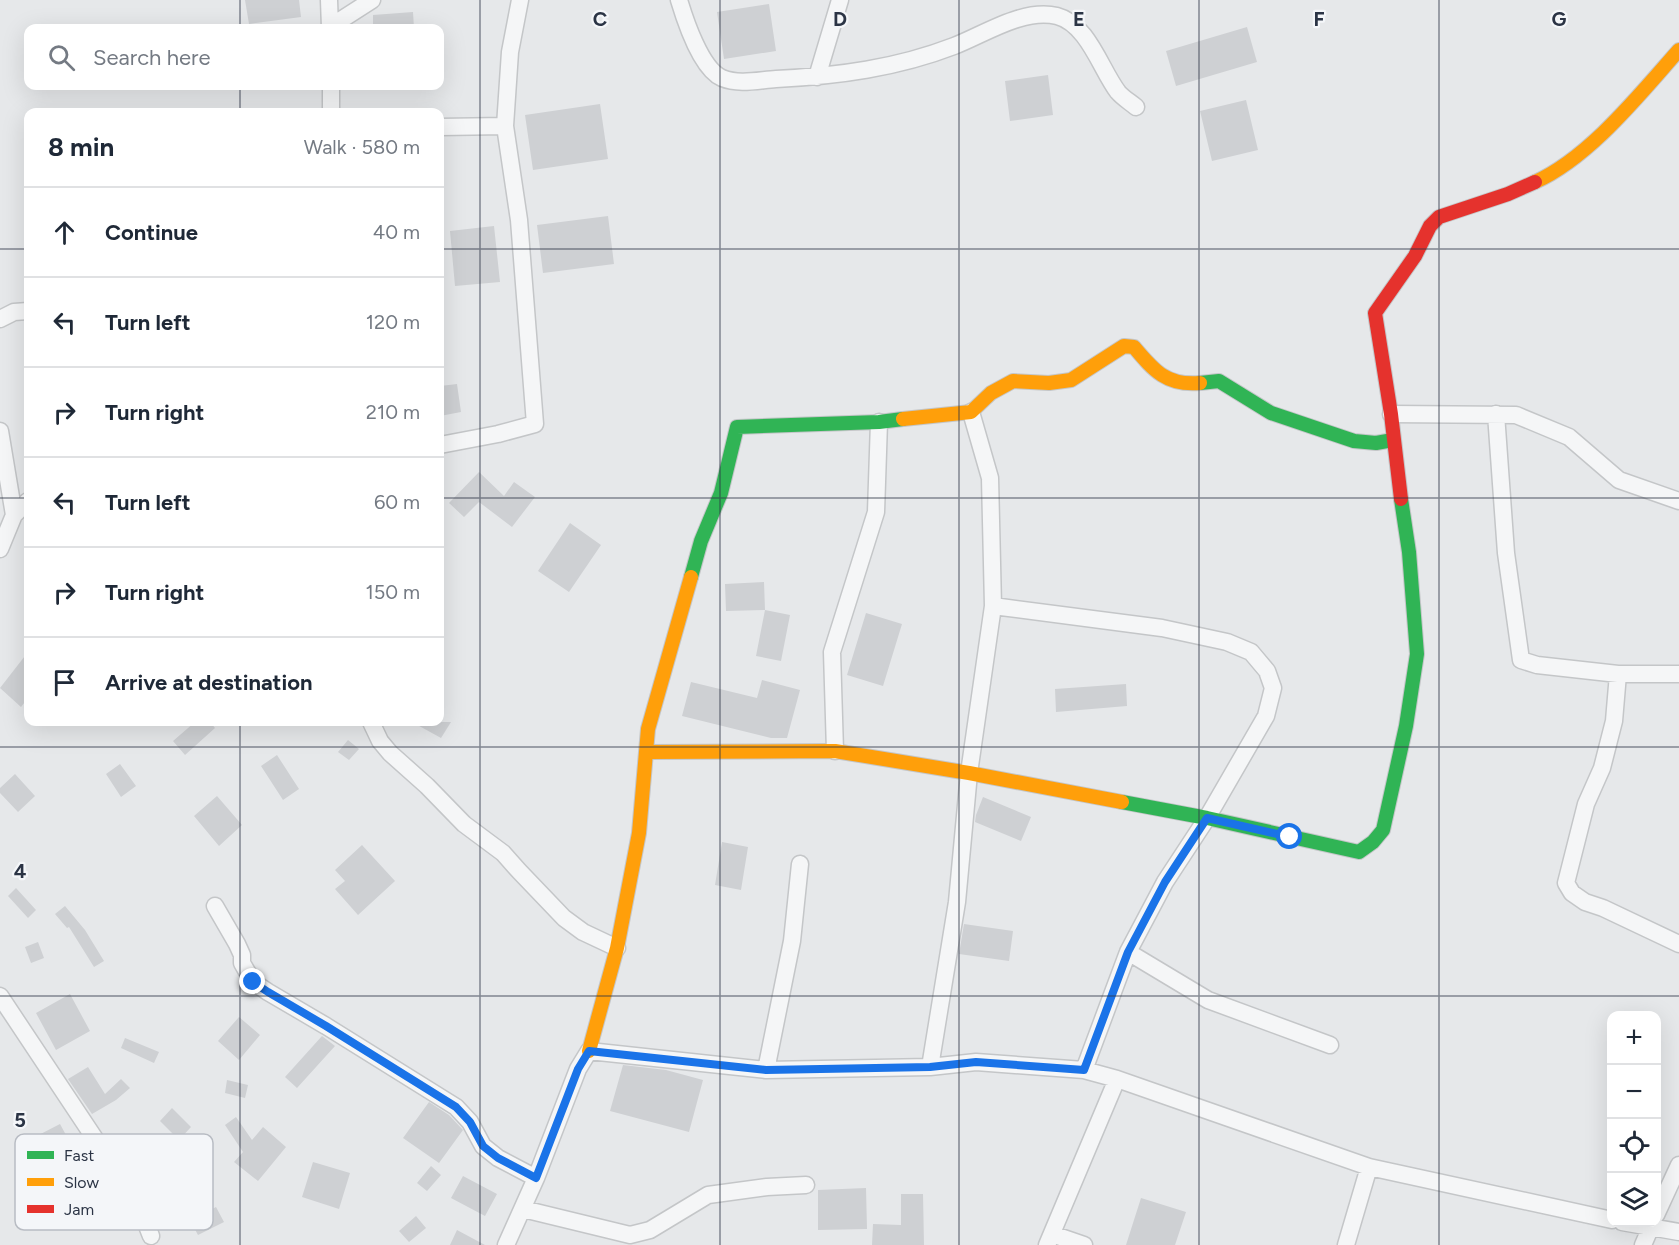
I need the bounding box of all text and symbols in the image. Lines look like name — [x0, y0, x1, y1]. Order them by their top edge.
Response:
text: C — [593, 7, 607, 31]
text: D — [833, 7, 847, 31]
text: E — [1073, 7, 1085, 31]
text: F — [1313, 7, 1325, 31]
text: G — [1552, 7, 1567, 31]
search box — [24, 24, 444, 90]
icon: search — [45, 41, 78, 74]
text: Search here — [93, 44, 211, 71]
text: 8 min — [48, 131, 114, 163]
text: Walk · 580 m — [304, 135, 420, 159]
icon: ahead — [48, 216, 81, 249]
text: Continue — [105, 219, 198, 246]
text: 40 m — [373, 220, 420, 244]
icon: left — [48, 306, 81, 339]
text: Turn left — [105, 309, 191, 336]
text: 120 m — [366, 310, 420, 334]
icon: right — [48, 396, 81, 429]
text: Turn right — [105, 399, 204, 426]
text: 210 m — [366, 400, 420, 424]
icon: left — [48, 486, 81, 519]
text: Turn left — [105, 489, 191, 516]
text: 60 m — [374, 490, 420, 514]
icon: right — [48, 576, 81, 609]
text: Turn right — [105, 579, 204, 606]
text: 150 m — [365, 580, 420, 604]
icon: arrive — [48, 666, 81, 699]
text: Arrive at destination — [105, 669, 313, 696]
route start — [1276, 823, 1302, 849]
text: 4 — [14, 859, 27, 883]
route end — [239, 968, 265, 994]
map controls — [1607, 1011, 1661, 1227]
button: + — [1607, 1011, 1661, 1065]
button: − — [1607, 1065, 1661, 1119]
text: 5 — [14, 1108, 26, 1132]
button: locate — [1607, 1119, 1661, 1173]
legend — [15, 1134, 213, 1230]
text: Fast — [64, 1146, 94, 1165]
text: Slow — [64, 1173, 99, 1192]
button: layers — [1607, 1173, 1661, 1227]
text: Jam — [64, 1200, 94, 1219]

